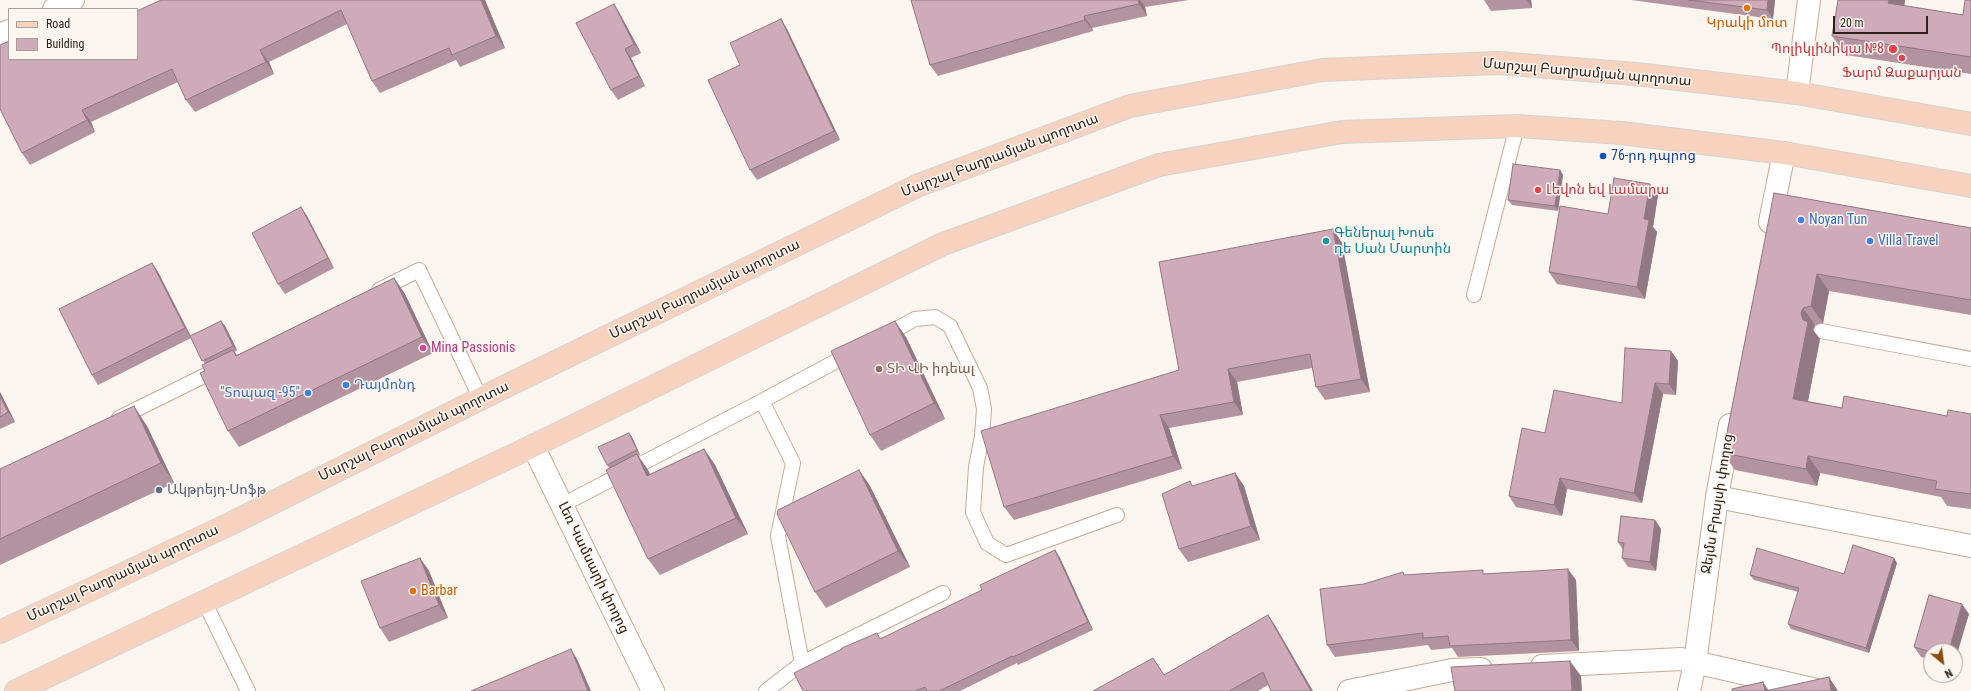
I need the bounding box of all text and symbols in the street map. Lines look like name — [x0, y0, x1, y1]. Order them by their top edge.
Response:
marker: Կրակի մոտ — [1742, 3, 1752, 13]
legend — [8, 8, 138, 60]
scale bar — [1835, 8, 1930, 34]
place label: Կրակի մոտ — [1707, 15, 1787, 31]
text: 20 m — [1840, 16, 1864, 30]
text: Road — [46, 17, 70, 31]
text: Building — [46, 37, 84, 51]
place label: Պոլիկլինիկա №8 — [1771, 41, 1884, 57]
marker: Պոլիկլինիկա №8 — [1887, 43, 1899, 55]
marker: Ֆարմ Զաքարյան — [1897, 53, 1907, 63]
street label: Մարշալ Բաղրամյան պողոտա — [1482, 55, 1692, 91]
place label: Ֆարմ Զաքարյան — [1842, 65, 1962, 81]
street label: Մարշալ Բաղրամյան պողոտա — [899, 111, 1101, 201]
place label: 76-րդ դպրոց — [1611, 148, 1696, 164]
marker: 76-րդ դպրոց — [1598, 151, 1608, 161]
place label: Լեվոն եվ Լամարա — [1546, 182, 1669, 198]
marker: Լեվոն եվ Լամարա — [1533, 185, 1543, 195]
place label: Noyan Tun — [1809, 212, 1867, 228]
marker: Noyan Tun — [1796, 215, 1806, 225]
place label: Գեներալ Խոսե դե Սան Մարտին — [1334, 225, 1451, 258]
place label: Villa Travel — [1878, 233, 1938, 249]
street label: Մարշալ Բաղրամյան պողոտա — [607, 236, 803, 344]
marker: Գեներալ Խոսե դե Սան Մարտին — [1321, 236, 1331, 246]
marker: Villa Travel — [1865, 236, 1875, 246]
place label: Mina Passionis — [431, 340, 515, 356]
marker: Mina Passionis — [418, 343, 428, 353]
place label: ՏԻ ՎԻ իդեալ — [887, 361, 974, 377]
marker: ՏԻ ՎԻ իդեալ — [874, 364, 884, 374]
place label: Դայմոնդ — [354, 377, 415, 393]
street label: Մարշալ Բաղրամյան պողոտա — [316, 378, 512, 486]
marker: Դայմոնդ — [341, 380, 351, 390]
place label: "Տոպազ -95" — [220, 385, 300, 401]
marker: "Տոպազ -95" — [303, 388, 313, 398]
street label: Ջեյմս Բրայսի փողոց — [1699, 433, 1737, 575]
place label: Ակթրեյդ-Սոֆթ — [167, 482, 266, 498]
marker: Ակթրեյդ-Սոֆթ — [154, 485, 164, 495]
street label: Լեռ Կամսարի փողոց — [554, 499, 632, 637]
street label: Մարշալ Բաղրամյան պողոտա — [24, 522, 222, 626]
place label: Barbar — [421, 583, 457, 599]
marker: Barbar — [408, 586, 418, 596]
north arrow — [1923, 643, 1963, 683]
text: N — [1942, 666, 1955, 680]

